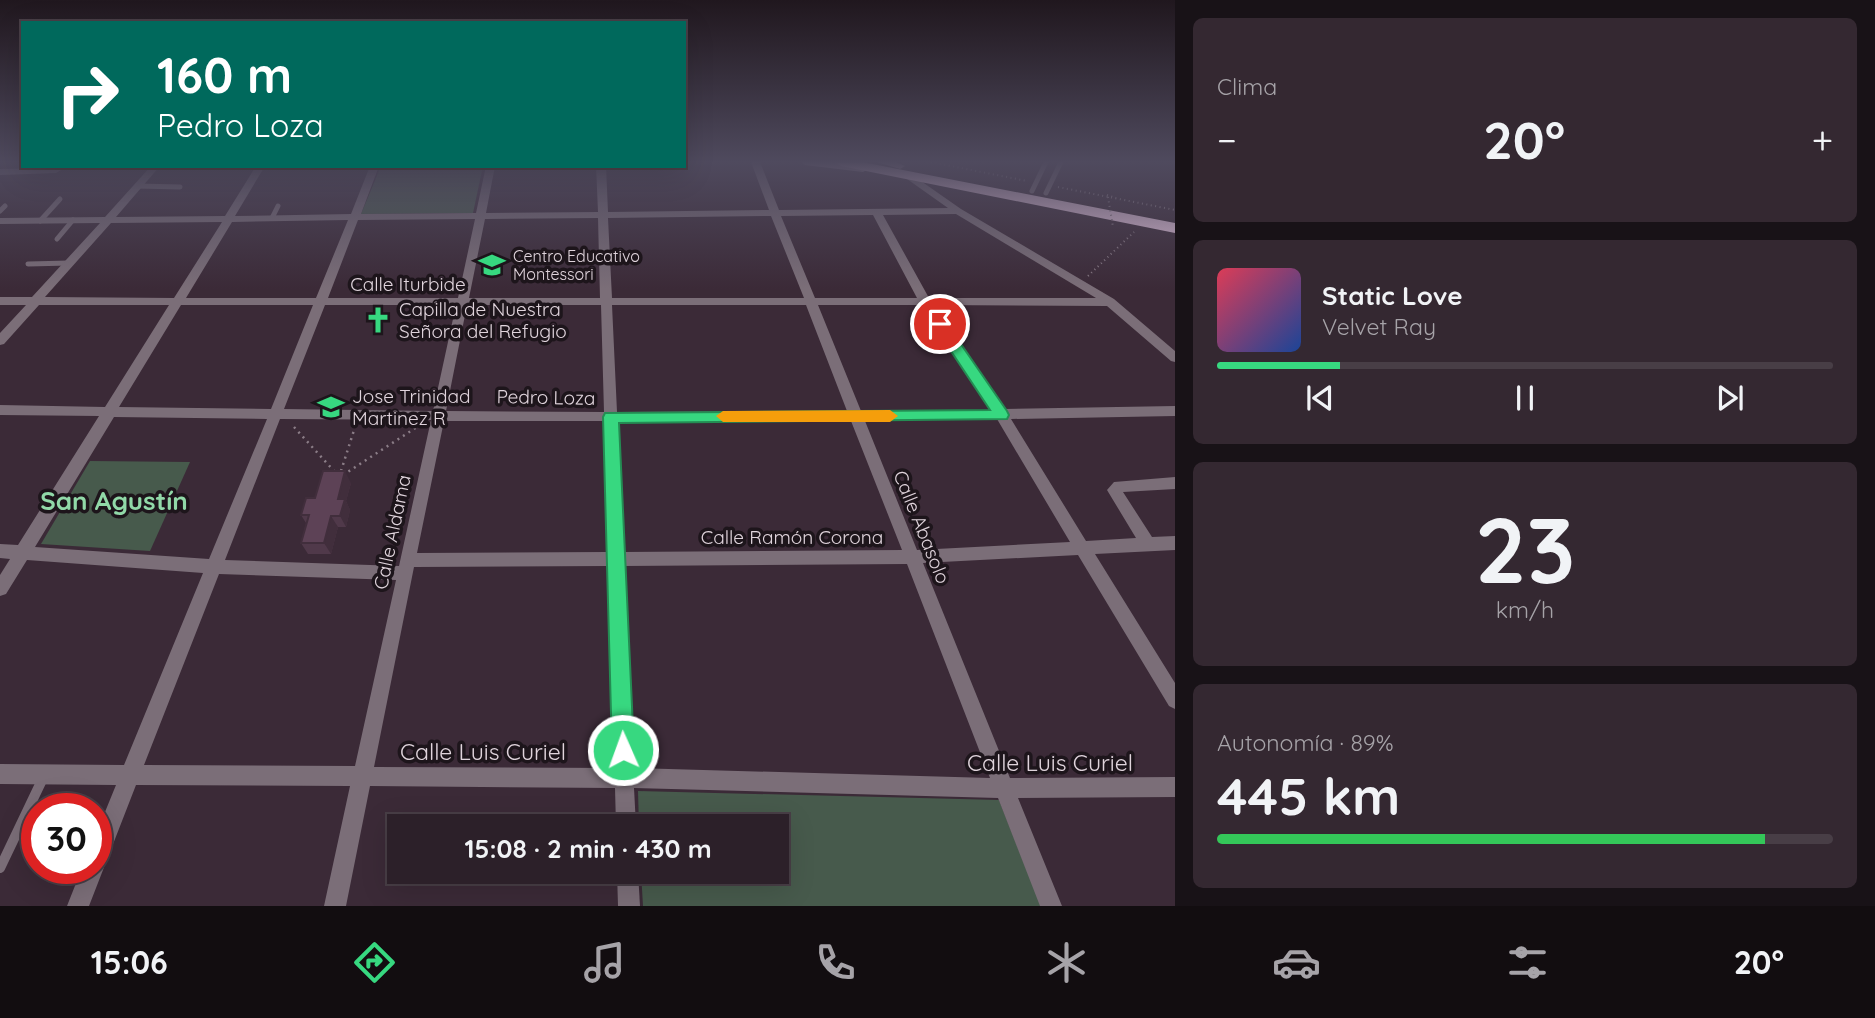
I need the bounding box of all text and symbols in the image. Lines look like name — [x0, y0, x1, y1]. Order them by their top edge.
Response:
text: 160 m — [157, 44, 292, 105]
icon: right — [42, 49, 133, 140]
text: Clima — [1217, 72, 1277, 101]
text: Pedro Loza — [157, 105, 324, 145]
text: 20° — [1483, 107, 1565, 172]
text: − — [1217, 116, 1237, 164]
text: + — [1812, 116, 1833, 164]
place label: Centro Educativo Montessori — [513, 246, 640, 284]
school or university icon: Centro Educativo Montessori — [477, 250, 507, 280]
street label: Calle Iturbide — [350, 272, 466, 296]
text: Static Love — [1322, 279, 1463, 312]
pin — [910, 294, 970, 354]
place label: Capilla de Nuestra Señora del Refugio — [399, 297, 567, 343]
church icon: Capilla de Nuestra Señora del Refugio — [363, 305, 393, 335]
icon: arrive — [921, 305, 959, 343]
text: Velvet Ray — [1322, 312, 1436, 341]
icon: previous — [1301, 379, 1339, 417]
icon: pause — [1506, 379, 1544, 417]
icon: next — [1711, 379, 1749, 417]
place label: Jose Trinidad Martinez R — [352, 384, 470, 430]
street label: Pedro Loza — [496, 384, 596, 410]
school or university icon: Jose Trinidad Martinez R — [316, 392, 346, 422]
street label: Calle Abasolo — [888, 467, 956, 587]
street label: Calle Aldama — [368, 472, 416, 592]
district label: San Agustín — [40, 484, 188, 517]
text: 23 — [1475, 492, 1575, 606]
street label: Calle Ramón Corona — [701, 525, 883, 549]
text: km/h — [1496, 595, 1554, 624]
position arrow — [586, 713, 660, 787]
text: Autonomía · 89% — [1217, 728, 1393, 757]
street label: Calle Luis Curiel — [400, 737, 566, 766]
street label: Calle Luis Curiel — [967, 748, 1133, 777]
text: 445 km — [1217, 763, 1400, 828]
speed limit sign: 30 — [21, 793, 112, 884]
text: 15:08 · 2 min · 430 m — [464, 832, 712, 865]
icon: directions — [350, 938, 399, 987]
icon: music — [580, 938, 629, 987]
icon: phone — [811, 938, 860, 987]
icon: climate — [1042, 938, 1091, 987]
icon: car — [1272, 938, 1321, 987]
icon: filters — [1503, 938, 1552, 987]
text: 15:06 — [91, 942, 168, 982]
text: 20° — [1734, 942, 1784, 982]

